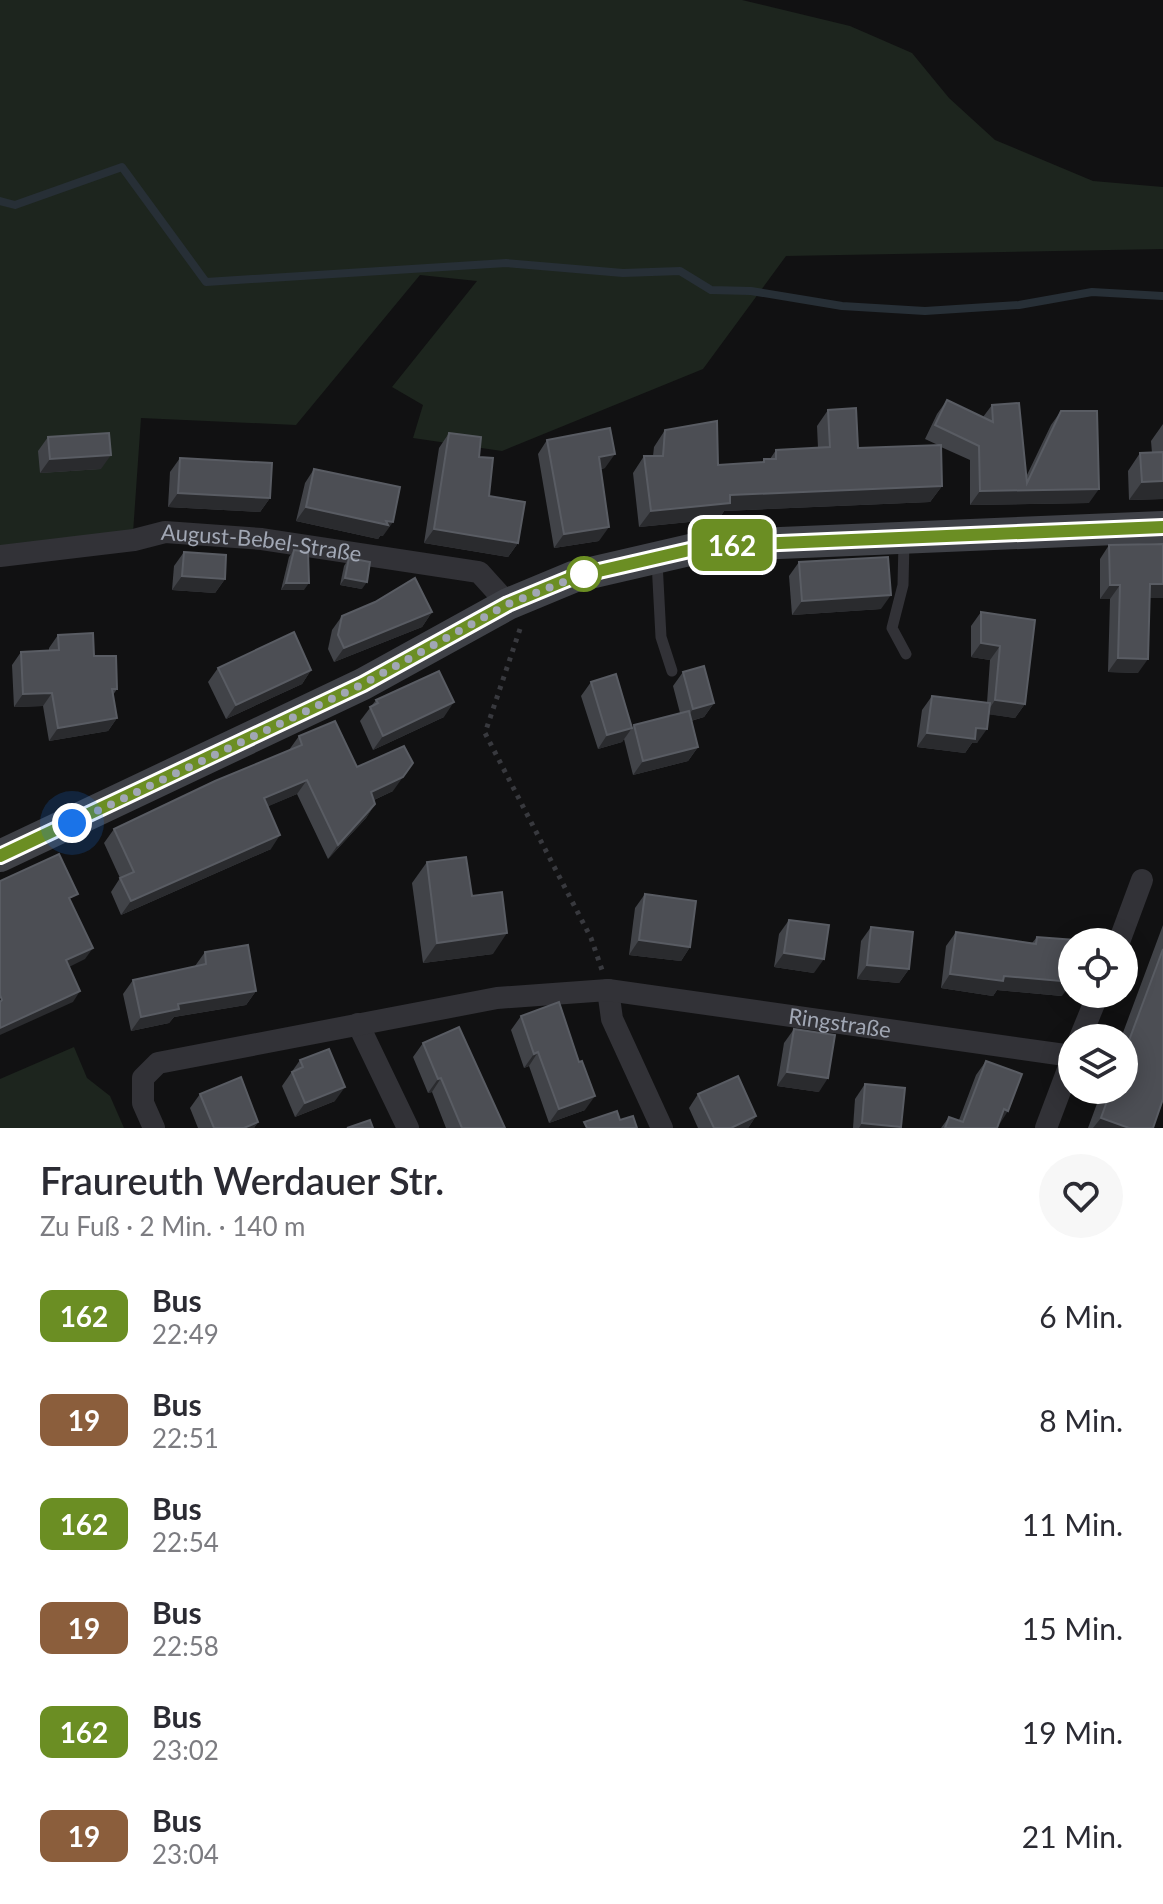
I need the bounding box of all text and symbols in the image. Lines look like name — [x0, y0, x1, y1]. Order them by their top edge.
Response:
street label: August-Bebel-Straße — [160, 518, 364, 567]
line badge: 162 — [686, 519, 778, 571]
text: 162 — [708, 528, 756, 562]
unlabelled marker — [567, 557, 601, 591]
your location — [52, 803, 92, 843]
map controls — [1058, 928, 1138, 1104]
button: locate — [1058, 928, 1138, 1008]
street label: Ringstraße — [787, 1002, 893, 1043]
button: layers — [1058, 1024, 1138, 1104]
button: heart — [1039, 1154, 1123, 1238]
text: Fraureuth Werdauer Str. — [40, 1157, 444, 1203]
text: Zu Fuß · 2 Min. · 140 m — [40, 1210, 306, 1242]
text: Bus — [152, 1282, 202, 1318]
text: 6 Min. — [1039, 1298, 1123, 1334]
text: 162 — [60, 1299, 108, 1333]
text: 22:49 — [152, 1318, 219, 1350]
text: Bus — [152, 1386, 202, 1422]
text: 8 Min. — [1039, 1402, 1123, 1438]
text: 19 — [68, 1403, 100, 1437]
text: 22:51 — [152, 1422, 219, 1454]
text: Bus — [152, 1490, 202, 1526]
text: 11 Min. — [1022, 1506, 1123, 1542]
text: 162 — [60, 1507, 108, 1541]
text: 22:54 — [152, 1526, 219, 1558]
text: Bus — [152, 1594, 202, 1630]
text: 15 Min. — [1022, 1610, 1123, 1646]
text: 19 — [68, 1611, 100, 1645]
text: 22:58 — [152, 1630, 219, 1662]
text: Bus — [152, 1698, 202, 1734]
text: 19 Min. — [1022, 1714, 1123, 1750]
text: 162 — [60, 1715, 108, 1749]
text: 23:02 — [152, 1734, 219, 1766]
text: Bus — [152, 1802, 202, 1838]
text: 21 Min. — [1022, 1818, 1123, 1854]
text: 19 — [68, 1819, 100, 1853]
text: 23:04 — [152, 1838, 219, 1870]

